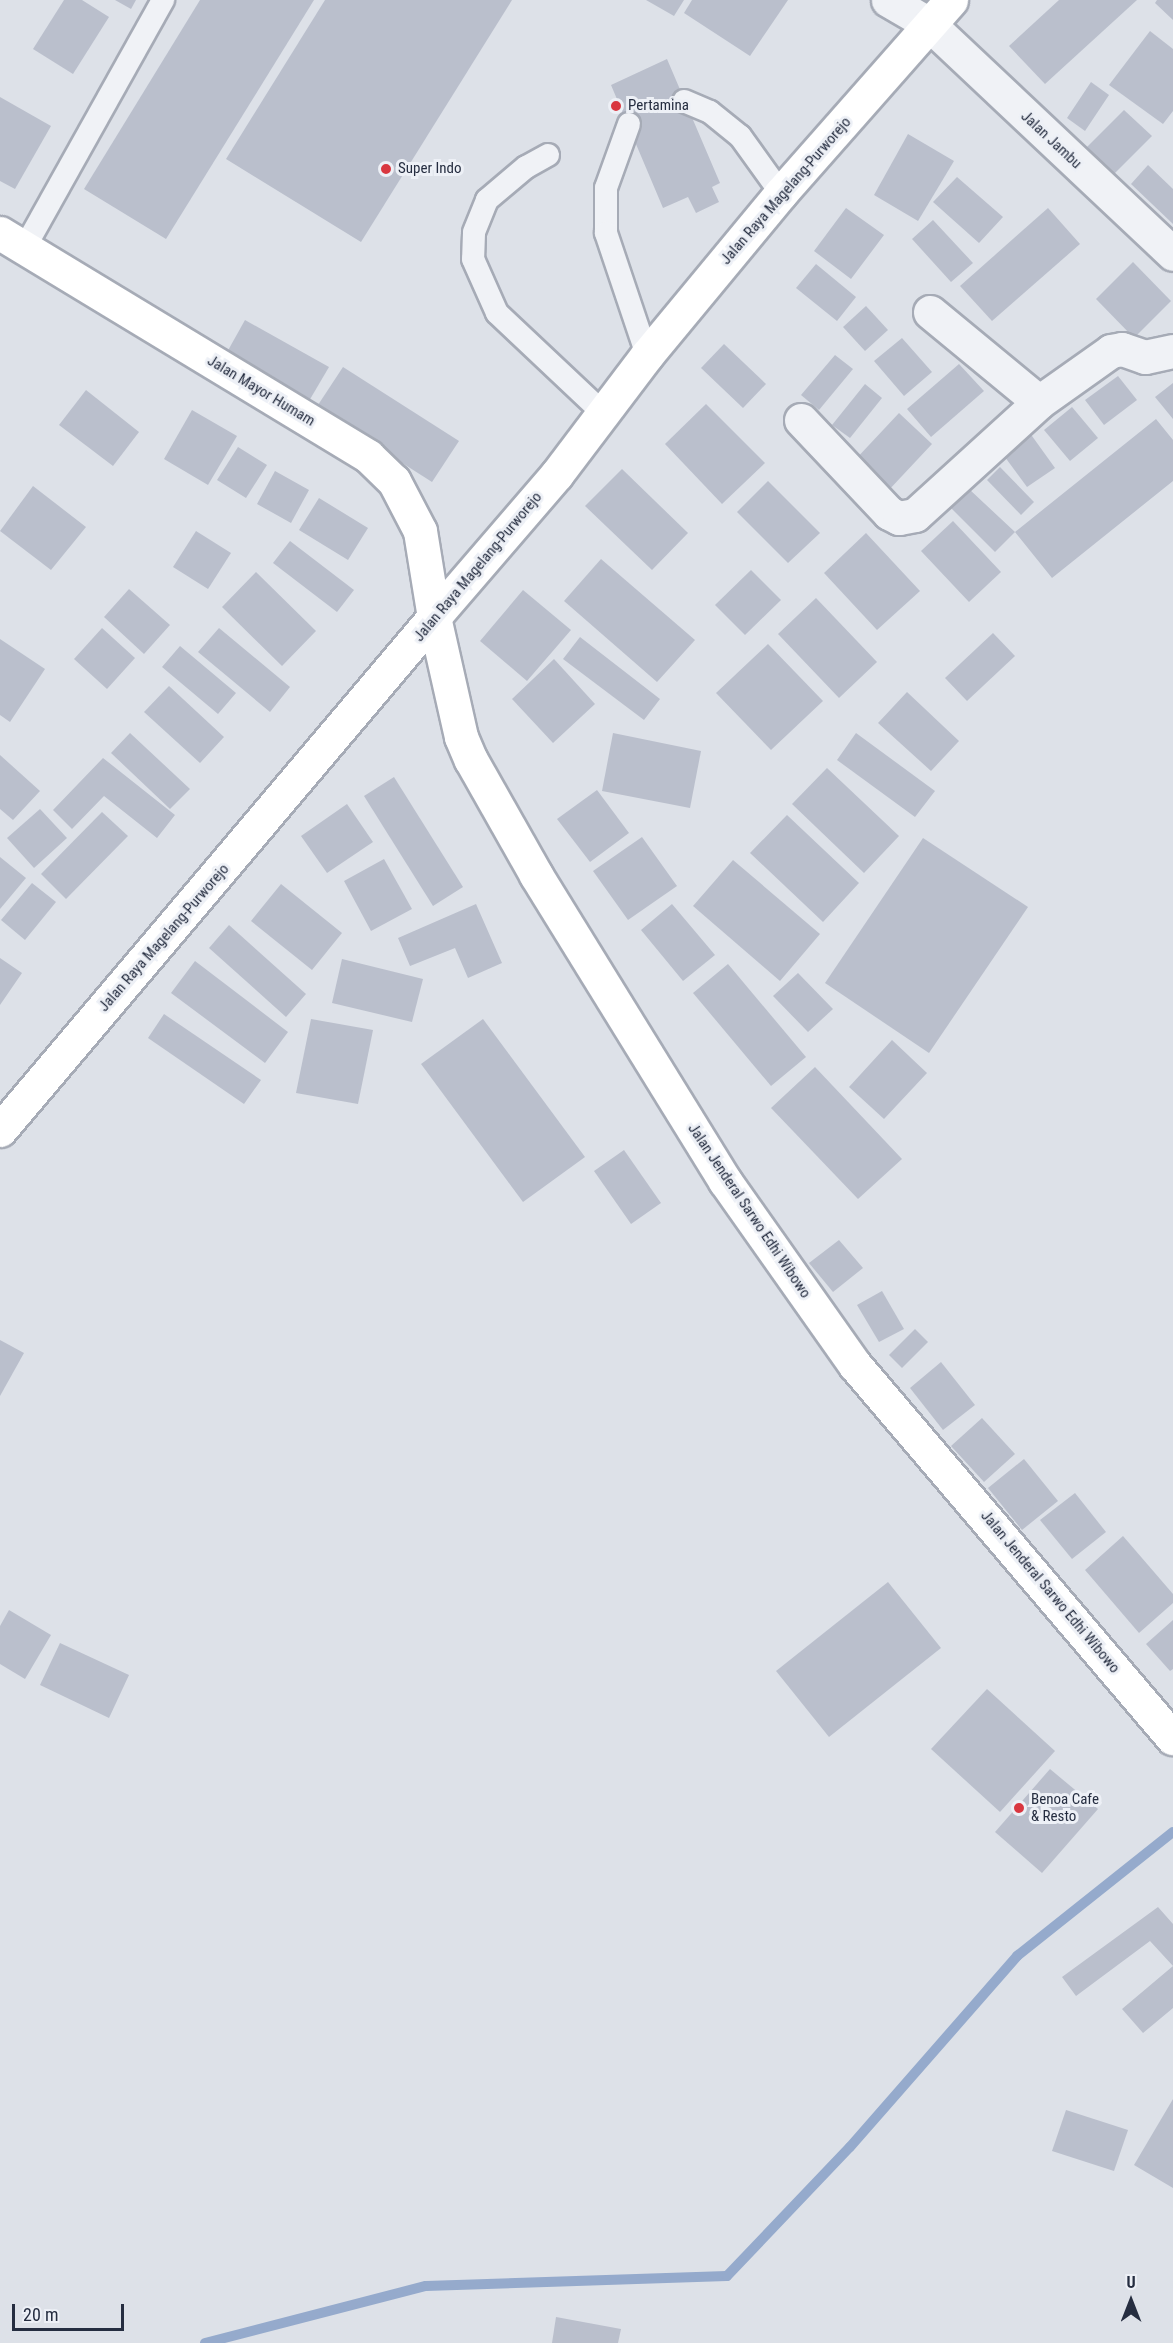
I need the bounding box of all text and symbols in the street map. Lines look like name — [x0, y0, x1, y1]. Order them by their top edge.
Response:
place label: Pertamina — [628, 97, 689, 115]
marker: Pertamina — [609, 99, 623, 113]
street label: Jalan Jambu — [1017, 107, 1085, 173]
street label: Jalan Raya Magelang-Purworejo — [717, 114, 855, 268]
place label: Super Indo — [398, 160, 461, 178]
marker: Super Indo — [379, 162, 393, 176]
street label: Jalan Mayor Humam — [204, 352, 318, 430]
street label: Jalan Raya Magelang-Purworejo — [410, 489, 546, 645]
street label: Jalan Raya Magelang-Purworejo — [95, 861, 233, 1015]
street label: Jalan Jenderal Sarwo Edhi Wibowo — [684, 1120, 814, 1302]
street label: Jalan Jenderal Sarwo Edhi Wibowo — [977, 1507, 1123, 1677]
place label: Benoa Cafe & Resto — [1031, 1790, 1099, 1825]
marker: Benoa Cafe & Resto — [1012, 1801, 1026, 1815]
north arrow — [1101, 2271, 1161, 2331]
text: U — [1126, 2273, 1136, 2292]
scale bar — [15, 2292, 128, 2330]
text: 20 m — [23, 2304, 58, 2325]

